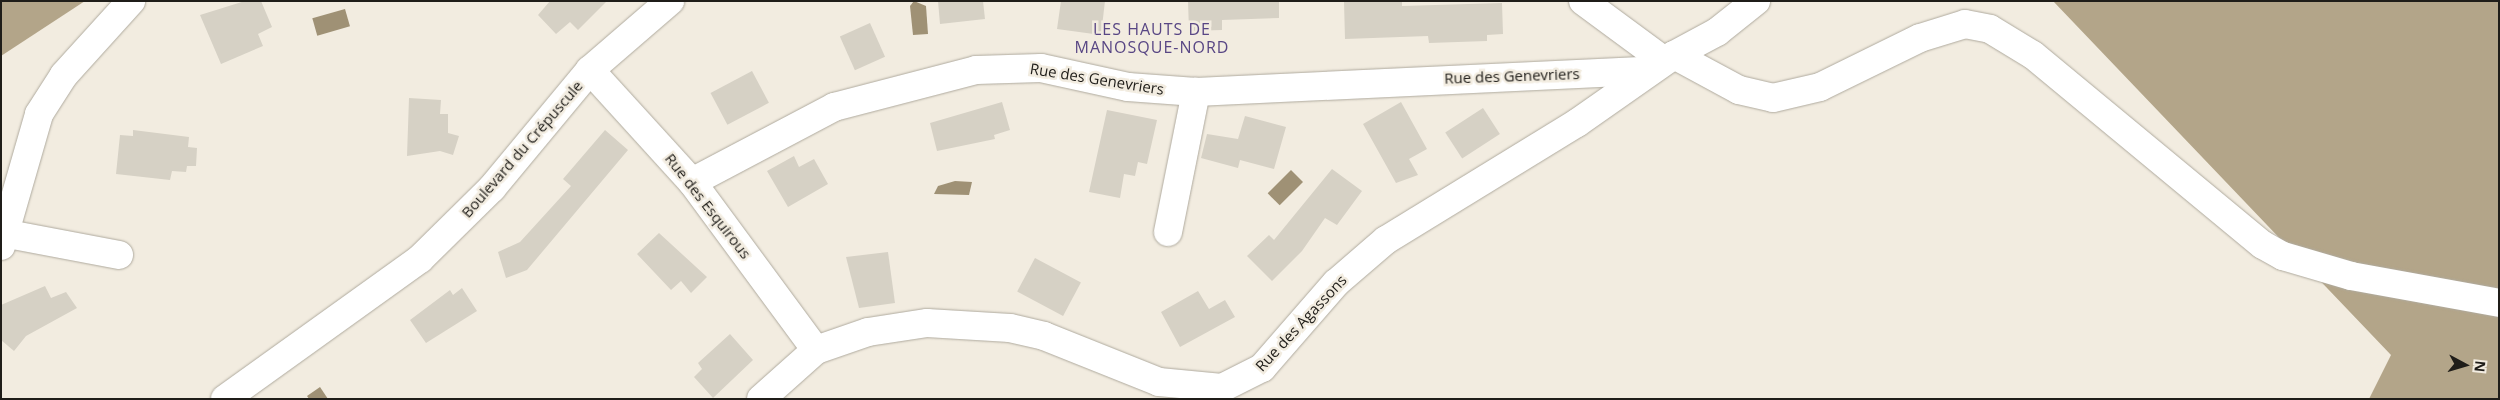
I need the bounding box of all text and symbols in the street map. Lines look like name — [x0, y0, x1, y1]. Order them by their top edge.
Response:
district label: LES HAUTS DE MANOSQUE-NORD — [1073, 19, 1231, 57]
street label: Rue des Genevriers — [1029, 60, 1165, 98]
street label: Rue des Genevriers — [1444, 65, 1580, 87]
street label: Boulevard du Crépuscule — [458, 77, 586, 221]
street label: Rue des Esquirous — [661, 150, 755, 262]
street label: Rue des Agassons — [1252, 271, 1350, 375]
north arrow — [2440, 340, 2490, 390]
text: N — [2470, 360, 2490, 373]

